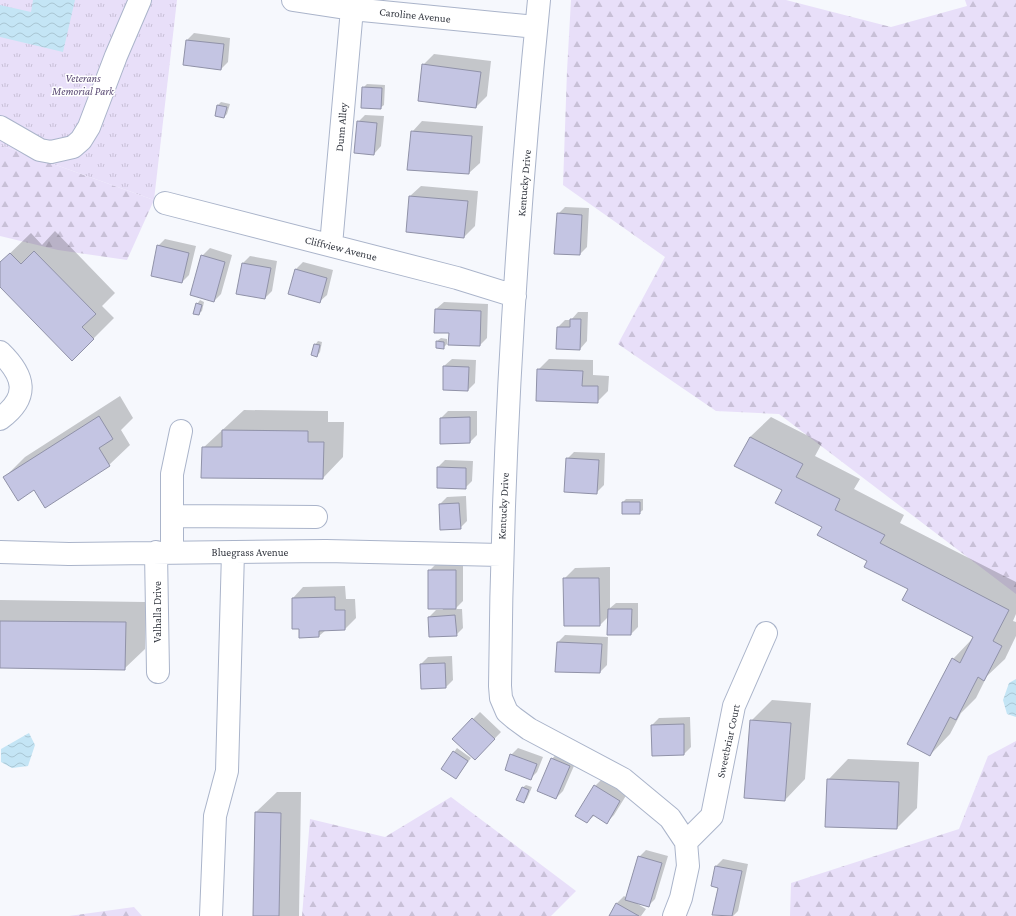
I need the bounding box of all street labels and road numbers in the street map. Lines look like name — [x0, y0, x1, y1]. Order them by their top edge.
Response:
street label: Caroline Avenue — [379, 5, 451, 25]
street label: Dunn Alley — [333, 101, 350, 152]
street label: Kentucky Drive — [515, 149, 534, 217]
street label: Cliffview Avenue — [304, 233, 378, 263]
street label: Kentucky Drive — [495, 472, 512, 540]
street label: Bluegrass Avenue — [212, 546, 289, 559]
street label: Valhalla Drive — [151, 581, 163, 643]
street label: Sweetbriar Court — [714, 703, 742, 779]

